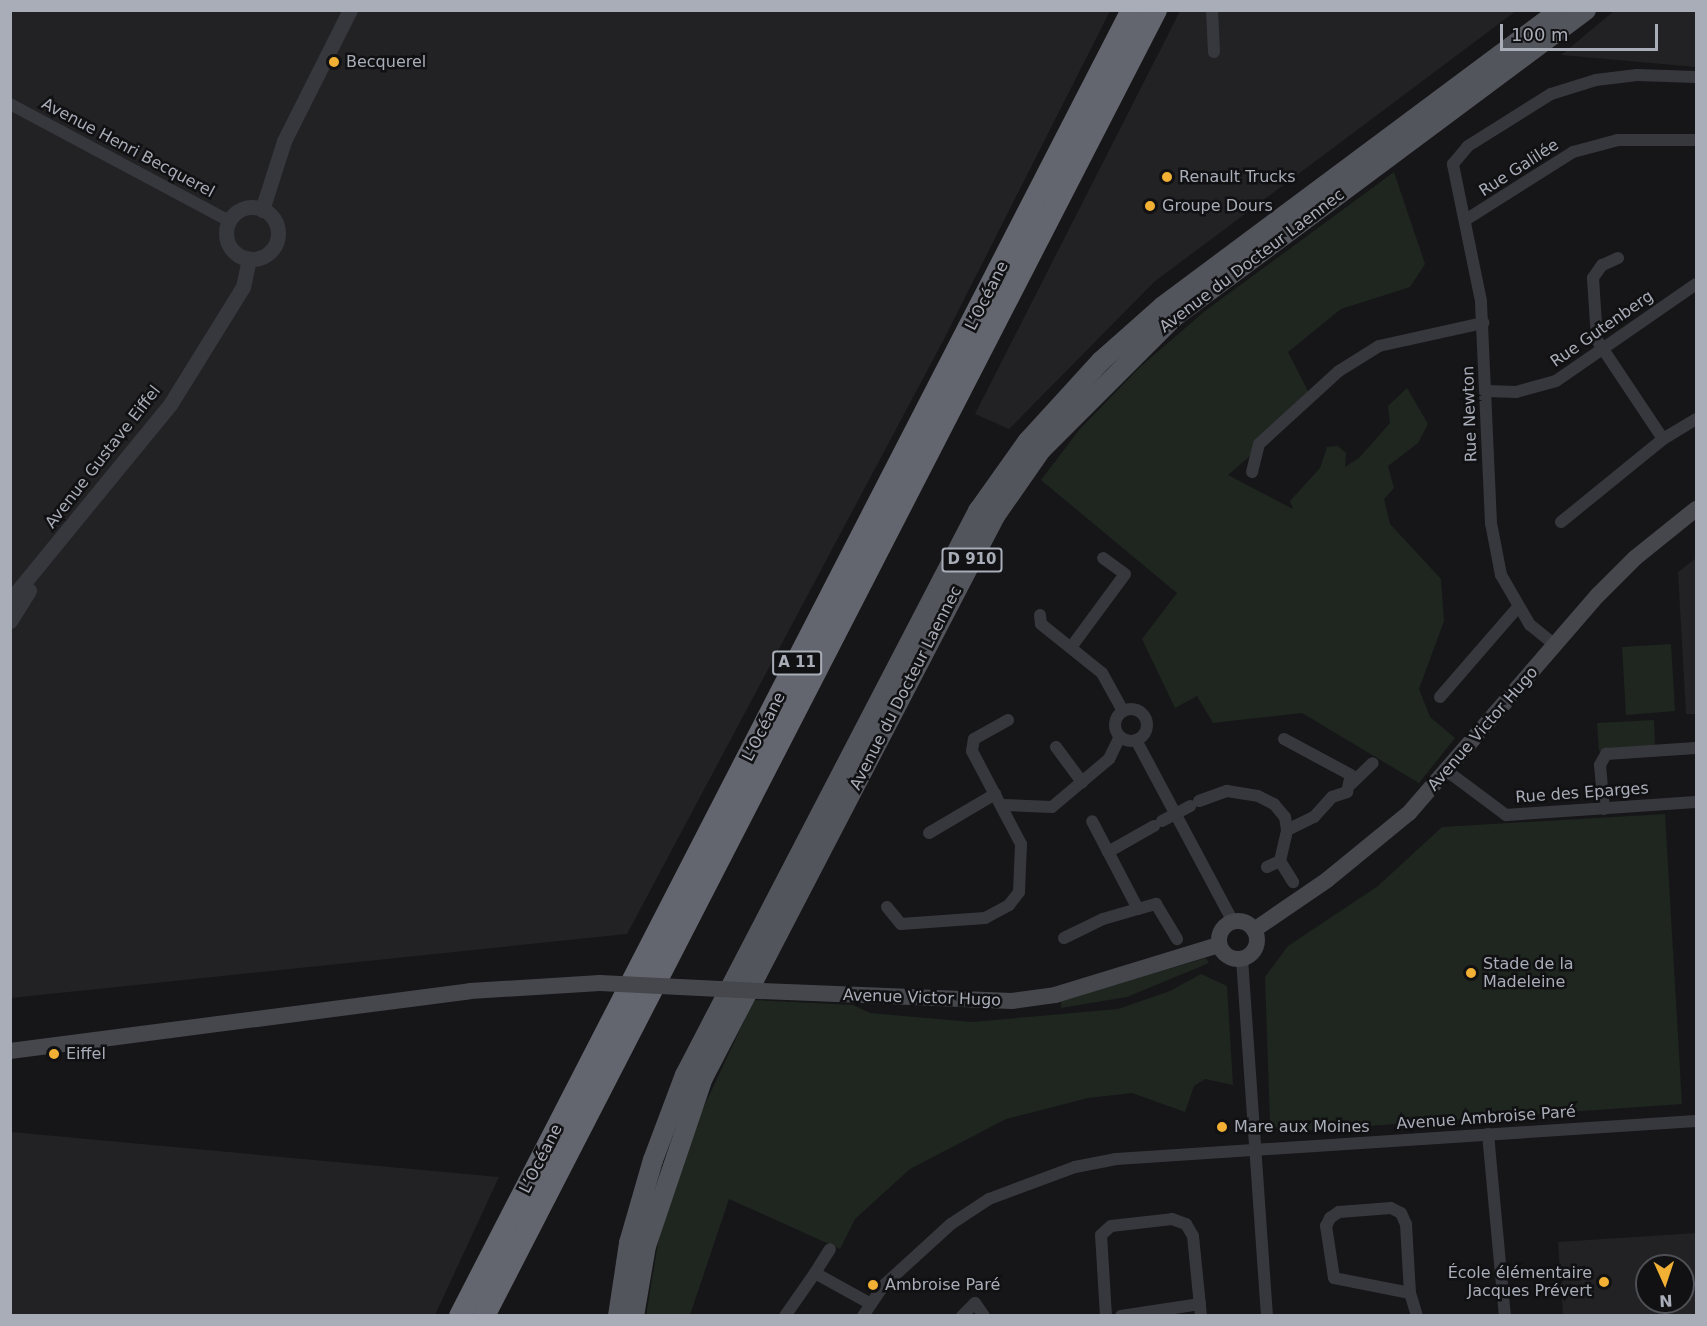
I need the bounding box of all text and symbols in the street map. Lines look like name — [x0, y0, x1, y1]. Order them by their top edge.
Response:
scale bar — [1503, 12, 1660, 50]
text: 100 m — [1511, 24, 1569, 45]
place label: Becquerel — [346, 52, 426, 72]
marker: Becquerel — [327, 55, 341, 69]
street label: Avenue Henri Becquerel — [38, 94, 218, 202]
street label: Rue Galilée — [1476, 135, 1562, 201]
place label: Renault Trucks — [1179, 167, 1296, 187]
marker: Renault Trucks — [1160, 170, 1174, 184]
street label: Avenue du Docteur Laennec — [1156, 185, 1348, 337]
place label: Groupe Dours — [1162, 196, 1273, 216]
marker: Groupe Dours — [1143, 199, 1157, 213]
street label: L’Océane — [961, 258, 1013, 334]
street label: Rue Gutenberg — [1547, 287, 1657, 371]
street label: Rue Newton — [1459, 365, 1481, 463]
street label: Avenue Gustave Eiffel — [41, 382, 165, 532]
road number: D 910 — [940, 548, 1004, 572]
street label: Avenue du Docteur Laennec — [846, 583, 966, 793]
road number: A 11 — [772, 651, 822, 675]
street label: Avenue Victor Hugo — [1424, 663, 1542, 795]
street label: L’Océane — [738, 689, 790, 765]
street label: Rue des Eparges — [1515, 779, 1649, 807]
place label: Stade de la Madeleine — [1483, 954, 1574, 992]
marker: Stade de la Madeleine — [1464, 966, 1478, 980]
street label: Avenue Victor Hugo — [843, 986, 1001, 1010]
place label: Eiffel — [66, 1044, 106, 1064]
marker: Eiffel — [47, 1047, 61, 1061]
street label: Avenue Ambroise Paré — [1396, 1102, 1576, 1134]
place label: Mare aux Moines — [1234, 1117, 1370, 1137]
marker: Mare aux Moines — [1215, 1120, 1229, 1134]
street label: L’Océane — [515, 1121, 567, 1197]
north arrow — [1635, 1254, 1695, 1314]
place label: École élémentaire Jacques Prévert — [1448, 1263, 1592, 1301]
place label: Ambroise Paré — [885, 1275, 1000, 1295]
marker: École élémentaire Jacques Prévert — [1597, 1275, 1611, 1289]
marker: Ambroise Paré — [866, 1278, 880, 1292]
text: N — [1659, 1291, 1673, 1310]

